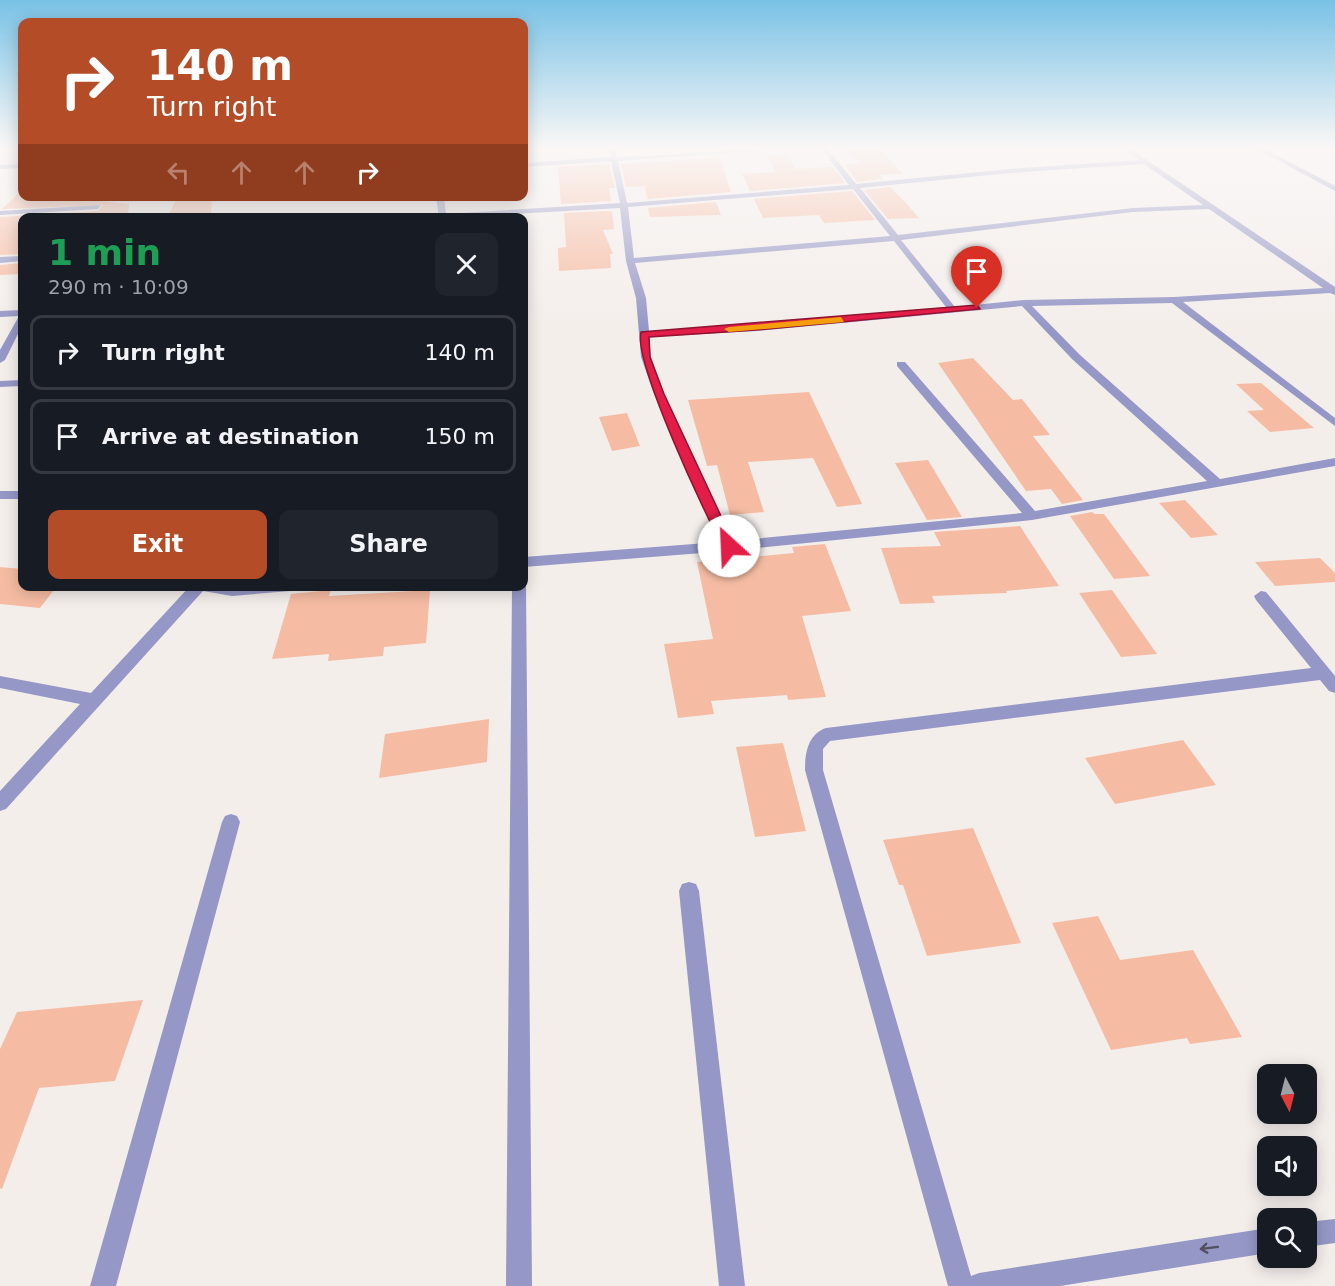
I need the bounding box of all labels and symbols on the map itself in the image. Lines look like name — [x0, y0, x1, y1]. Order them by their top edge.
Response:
pin — [951, 246, 1002, 308]
position arrow — [697, 514, 761, 578]
north arrow — [1257, 1064, 1317, 1124]
one-way arrow — [1200, 1242, 1220, 1253]

